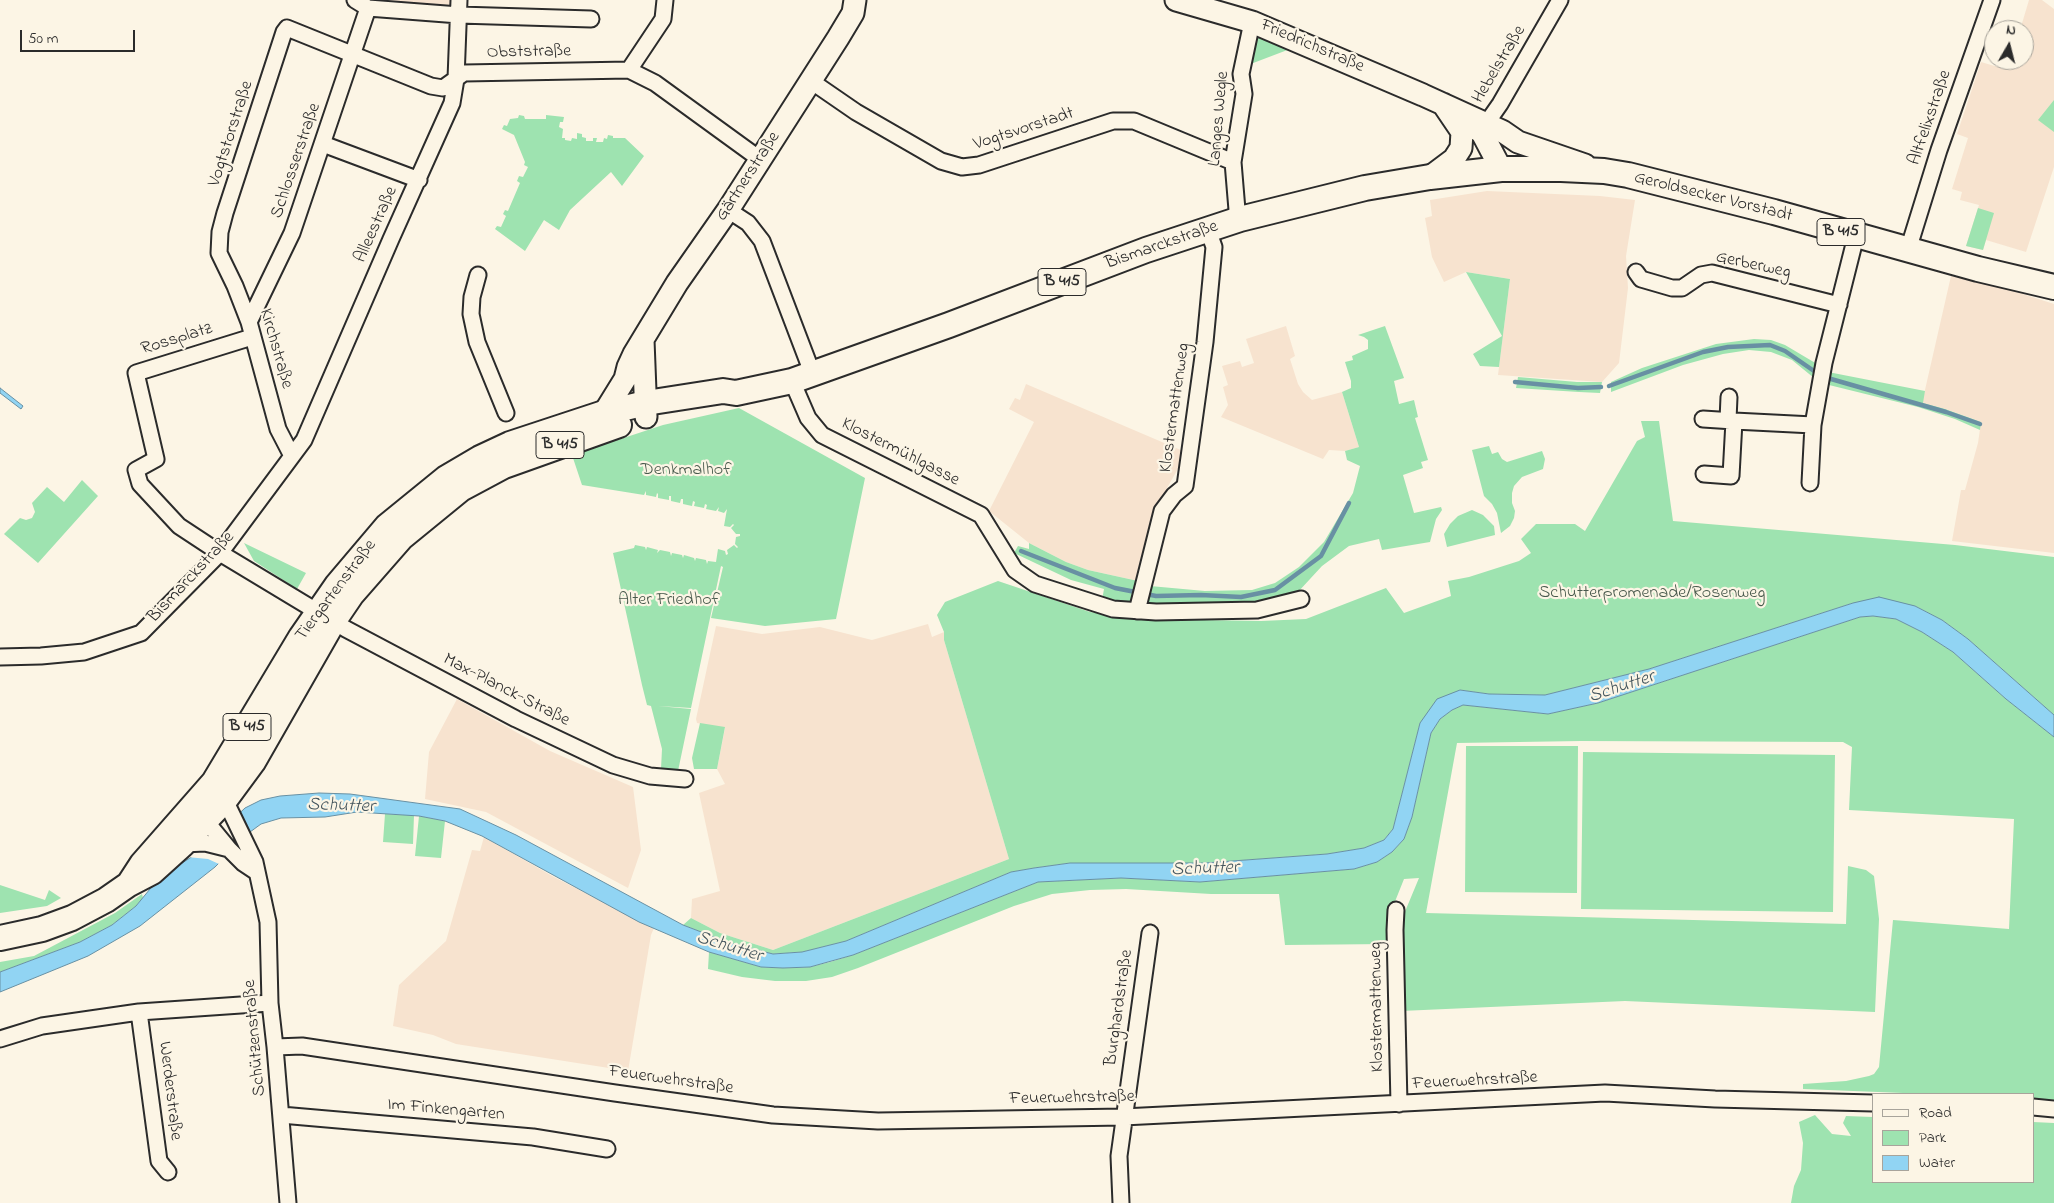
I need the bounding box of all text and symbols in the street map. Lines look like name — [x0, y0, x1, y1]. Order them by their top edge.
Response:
street label: Friedrichstraße — [1257, 15, 1367, 79]
scale bar — [22, 20, 138, 52]
north arrow — [1984, 20, 2034, 70]
text: N — [2005, 20, 2017, 42]
street label: Hebelstraße — [1468, 22, 1532, 108]
text: 50 m — [28, 28, 58, 50]
street label: Obststraße — [487, 41, 571, 65]
street label: Altfelixstraße — [1905, 68, 1957, 168]
street label: Langes Wegle — [1205, 70, 1235, 168]
street label: Vogtstorstraße — [205, 78, 259, 190]
street label: Schlosserstraße — [267, 101, 327, 221]
street label: Vogtsvorstadt — [971, 104, 1077, 156]
street label: Gärtnerstraße — [712, 128, 786, 226]
street label: Geroldsecker Vorstadt — [1631, 168, 1795, 228]
street label: Alleestraße — [351, 183, 403, 267]
street label: Bismarckstraße — [1103, 217, 1221, 275]
road number: B 415 — [1817, 218, 1865, 246]
street label: Gerberweg — [1714, 248, 1792, 284]
road number: B 415 — [1038, 268, 1086, 296]
street label: Kirchstraße — [253, 307, 297, 391]
street label: Rossplatz — [139, 319, 215, 361]
street label: Klostermattenweg — [1156, 342, 1196, 474]
street label: Klostermühlgasse — [837, 414, 963, 492]
road number: B 415 — [536, 432, 584, 458]
park label: Denkmalhof — [640, 460, 732, 482]
street label: Bismarckstraße — [144, 528, 240, 628]
street label: Tiergartenstraße — [292, 536, 382, 646]
park label: Schutterpromenade/Rosenweg — [1539, 583, 1765, 605]
park label: Alter Friedhof — [618, 590, 720, 612]
street label: Max-Planck-Straße — [439, 650, 573, 732]
water label: Schutter — [1586, 667, 1658, 709]
road number: B 415 — [223, 714, 271, 740]
water label: Schutter — [307, 794, 375, 820]
water label: Schutter — [1171, 857, 1239, 883]
water label: Schutter — [693, 927, 765, 969]
street label: Klostermattenweg — [1366, 941, 1390, 1073]
street label: Burghardstraße — [1101, 948, 1139, 1068]
street label: Schützenstraße — [240, 979, 272, 1097]
street label: Werderstraße — [152, 1040, 186, 1142]
street label: Feuerwehrstraße — [607, 1062, 735, 1100]
street label: Feuerwehrstraße — [1412, 1068, 1538, 1096]
street label: Feuerwehrstraße — [1009, 1087, 1135, 1111]
legend — [1872, 1093, 2034, 1183]
street label: Im Finkengarten — [386, 1095, 506, 1127]
text: Road — [1919, 1102, 1952, 1124]
text: Park — [1919, 1127, 1946, 1149]
text: Water — [1919, 1152, 1955, 1174]

